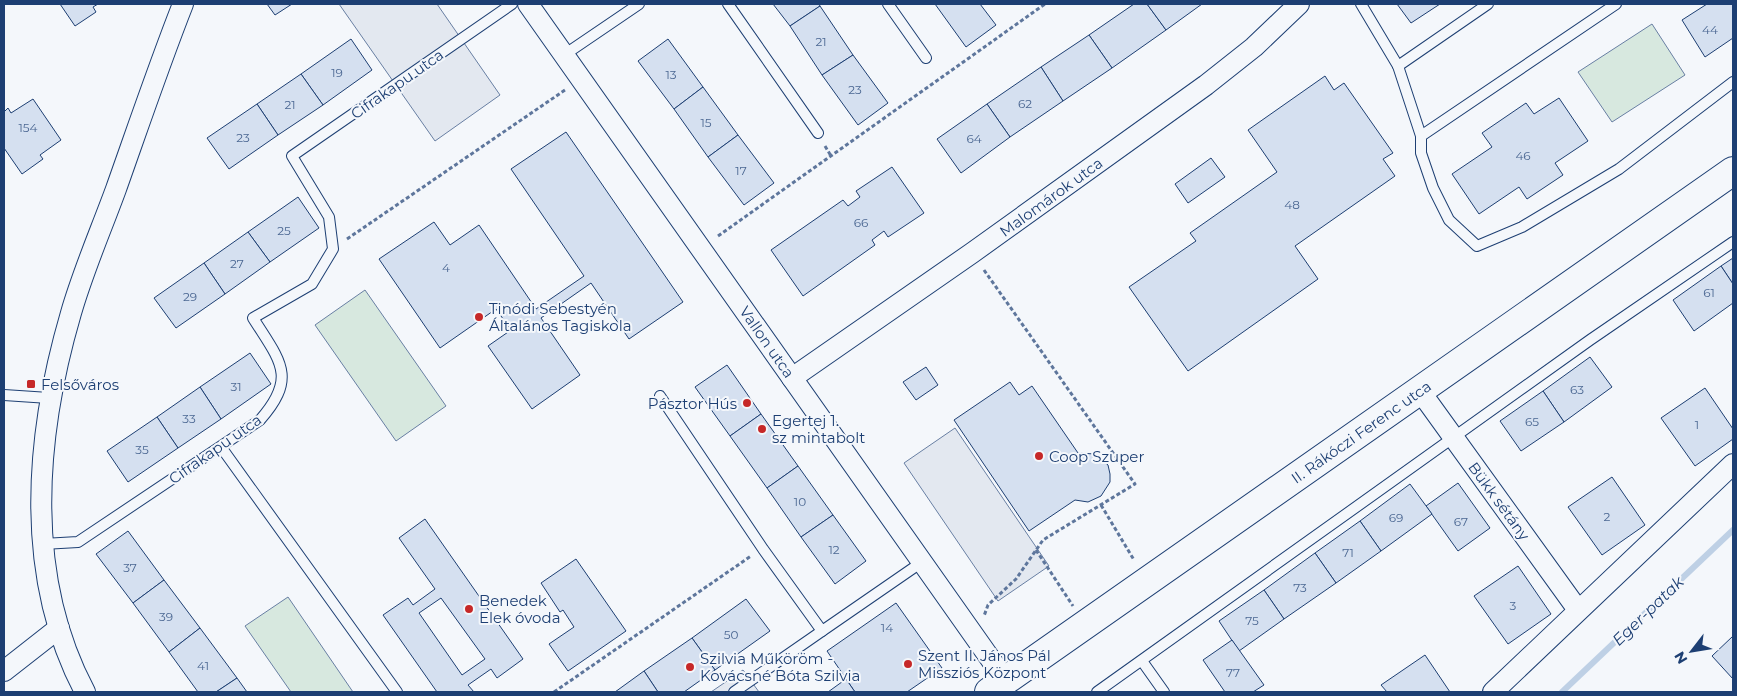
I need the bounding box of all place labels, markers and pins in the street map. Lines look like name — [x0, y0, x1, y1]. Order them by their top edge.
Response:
place label: Tinódi Sebestyén Általános Tagiskola — [489, 299, 632, 335]
marker: Tinódi Sebestyén Általános Tagiskola — [473, 311, 485, 323]
place label: Felsőváros — [41, 375, 119, 394]
marker: Felsőváros — [25, 378, 37, 390]
place label: Pásztor Hús — [648, 394, 737, 413]
marker: Pásztor Hús — [741, 397, 753, 409]
place label: Egertej 1. sz mintabolt — [772, 411, 865, 447]
marker: Egertej 1. sz mintabolt — [756, 423, 768, 435]
place label: Coop Szuper — [1049, 447, 1144, 466]
marker: Coop Szuper — [1033, 450, 1045, 462]
place label: Benedek Elek óvoda — [479, 591, 561, 627]
marker: Benedek Elek óvoda — [463, 603, 475, 615]
place label: Szent II. János Pál Missziós Központ — [918, 646, 1051, 682]
place label: Szilvia Műköröm - Kovácsné Bóta Szilvia — [700, 649, 860, 685]
marker: Szent II. János Pál Missziós Központ — [902, 658, 914, 670]
marker: Szilvia Műköröm - Kovácsné Bóta Szilvia — [684, 661, 696, 673]

